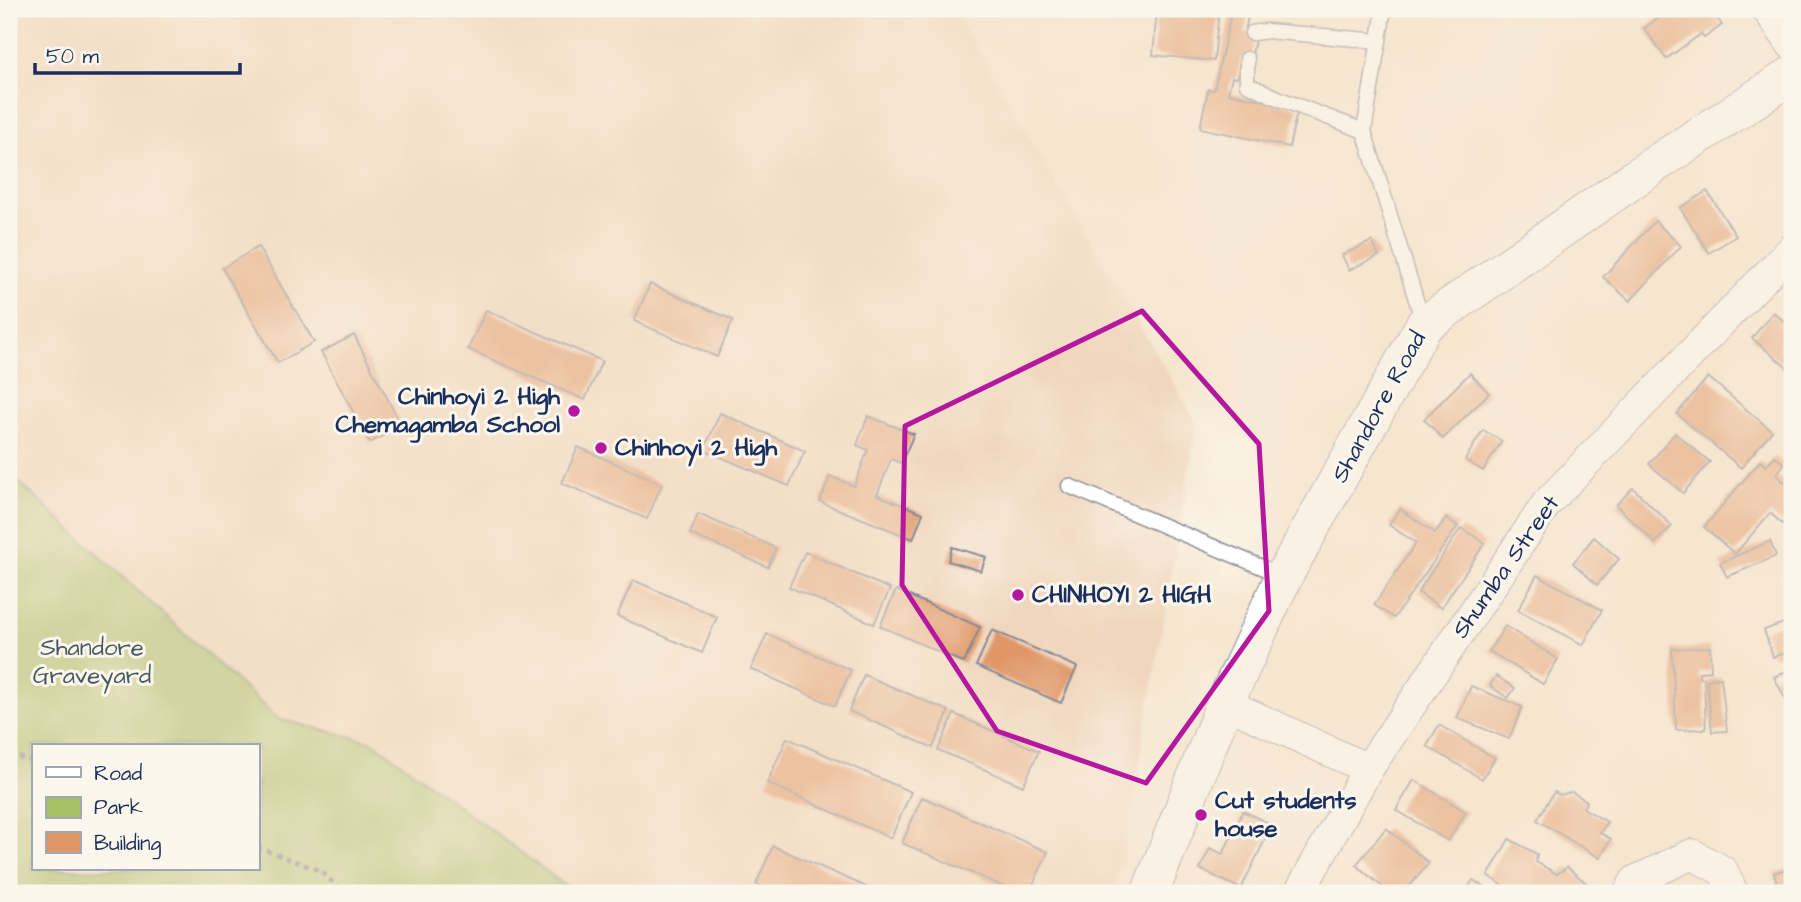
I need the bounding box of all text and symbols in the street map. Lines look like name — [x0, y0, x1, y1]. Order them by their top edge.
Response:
scale bar — [35, 32, 240, 76]
text: 50 m — [46, 42, 100, 71]
street label: Shandore Road — [1323, 325, 1435, 489]
place label: Chinhoyi 2 High Chemagamba School — [335, 380, 561, 443]
marker: Chinhoyi 2 High Chemagamba School — [566, 403, 582, 419]
place label: Chinhoyi 2 High — [615, 431, 778, 467]
marker: Chinhoyi 2 High — [593, 440, 609, 456]
street label: Shumba Street — [1444, 488, 1568, 645]
place label: CHINHOYI 2 HIGH — [1032, 578, 1212, 612]
marker: CHINHOYI 2 HIGH — [1010, 587, 1026, 603]
park label: Shandore Graveyard — [33, 631, 151, 694]
legend — [32, 744, 259, 870]
text: Road — [94, 759, 142, 788]
place label: Cut students house — [1215, 784, 1356, 846]
text: Park — [94, 793, 143, 822]
marker: Cut students house — [1193, 807, 1209, 823]
text: Building — [94, 829, 162, 860]

